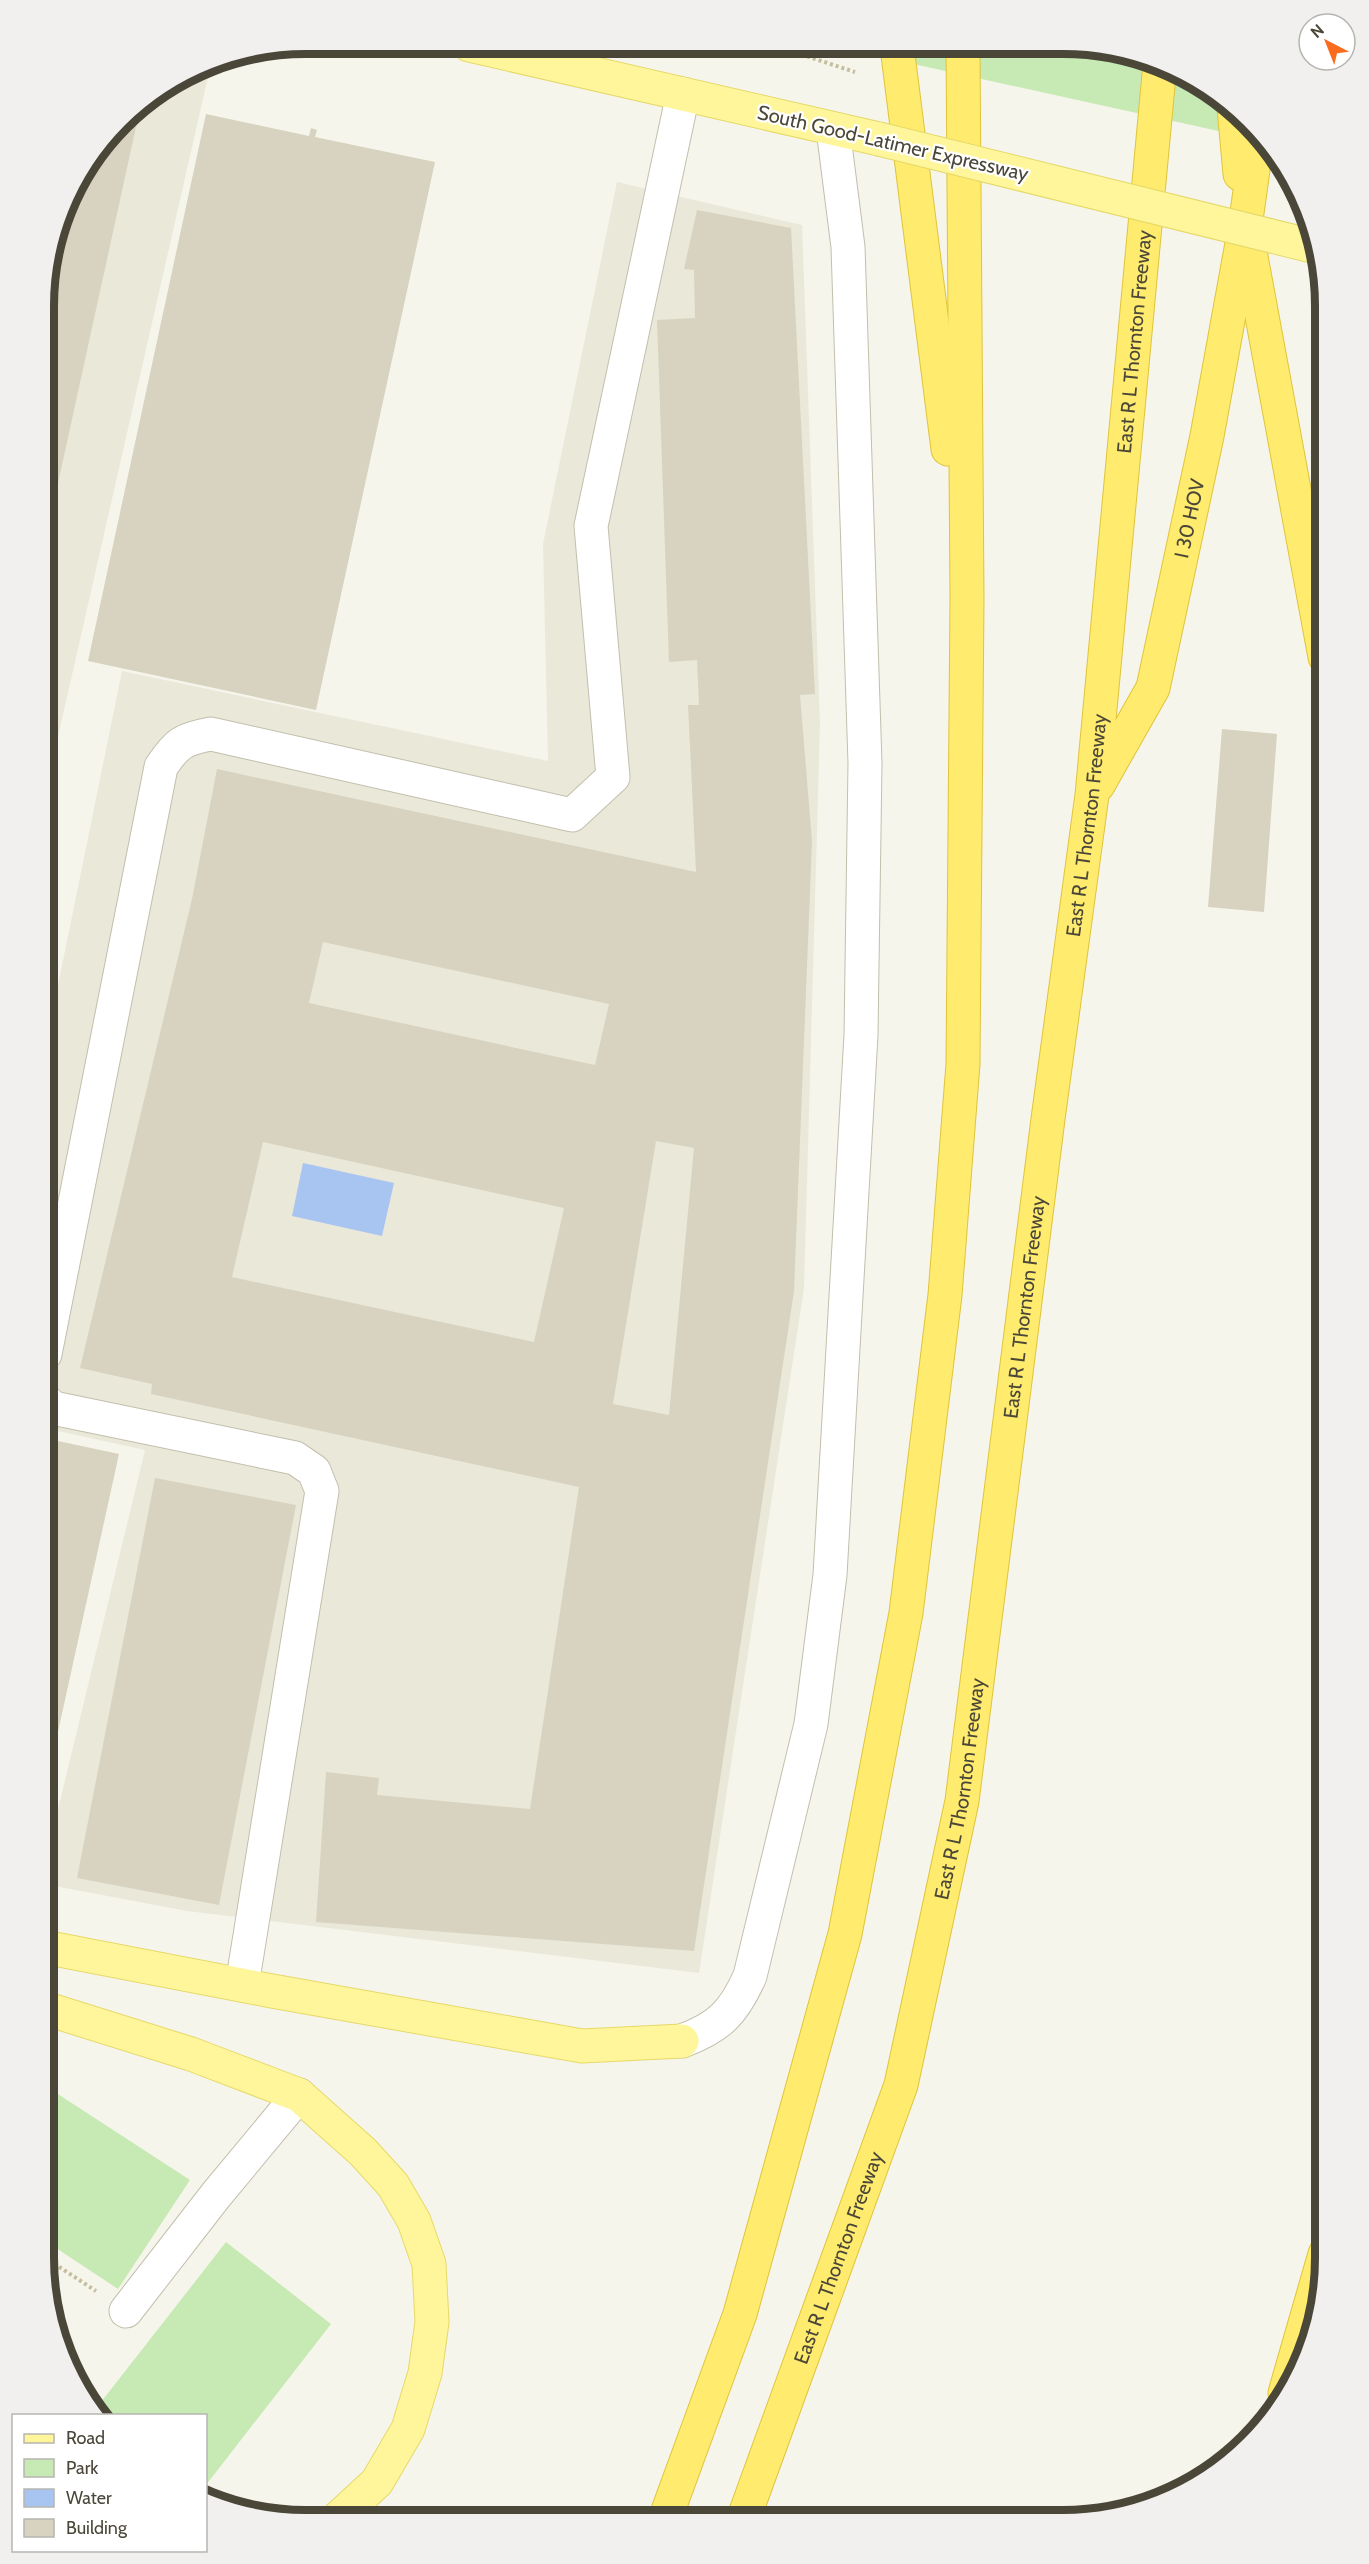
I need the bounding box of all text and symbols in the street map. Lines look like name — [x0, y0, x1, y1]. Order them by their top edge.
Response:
north arrow — [1297, 12, 1357, 72]
text: N — [1307, 20, 1328, 42]
street label: South Good-Latimer Expressway — [755, 100, 1031, 186]
street label: East R L Thornton Freeway — [1112, 229, 1157, 454]
street label: I 30 HOV — [1169, 476, 1210, 560]
street label: East R L Thornton Freeway — [1061, 713, 1111, 938]
street label: East R L Thornton Freeway — [998, 1194, 1050, 1420]
street label: East R L Thornton Freeway — [929, 1677, 989, 1902]
street label: East R L Thornton Freeway — [789, 2148, 888, 2367]
legend — [12, 2414, 207, 2552]
text: Road — [66, 2427, 105, 2449]
text: Park — [66, 2457, 99, 2479]
text: Water — [66, 2487, 112, 2509]
text: Building — [66, 2517, 128, 2539]

